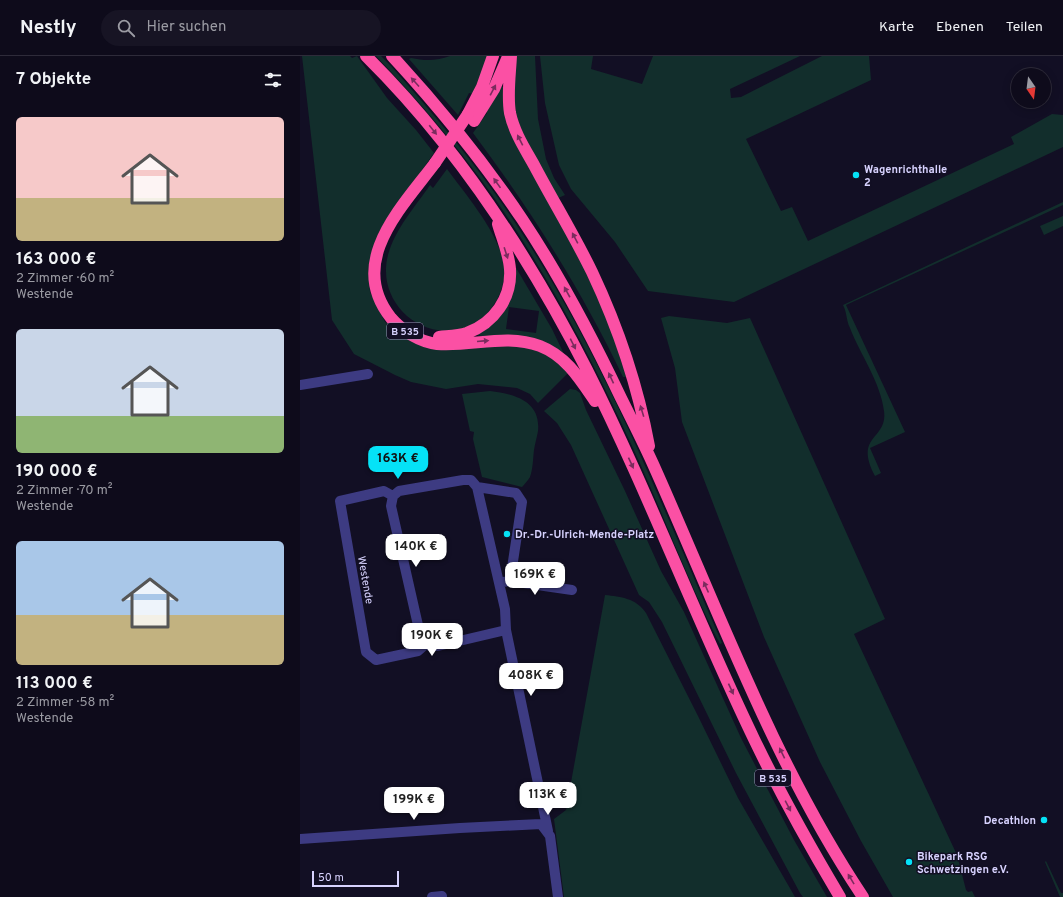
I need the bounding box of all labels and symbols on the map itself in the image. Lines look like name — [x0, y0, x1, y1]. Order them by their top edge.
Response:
north arrow — [1011, 68, 1051, 108]
one-way arrow — [411, 77, 420, 87]
one-way arrow — [490, 84, 497, 96]
one-way arrow — [428, 125, 437, 136]
one-way arrow — [517, 134, 523, 145]
place label: Wagenrichthalle 2 — [864, 163, 947, 190]
marker: Wagenrichthalle 2 — [851, 170, 861, 180]
one-way arrow — [493, 178, 501, 188]
one-way arrow — [572, 232, 578, 244]
one-way arrow — [503, 247, 509, 259]
one-way arrow — [563, 287, 570, 298]
road number: B 535 — [387, 323, 423, 339]
one-way arrow — [477, 338, 489, 344]
one-way arrow — [570, 339, 577, 350]
one-way arrow — [608, 371, 614, 383]
one-way arrow — [639, 405, 645, 417]
pin: 163K € — [365, 446, 431, 480]
one-way arrow — [628, 458, 634, 469]
place label: Dr.-Dr.-Ulrich-Mende-Platz — [515, 528, 654, 542]
marker: Dr.-Dr.-Ulrich-Mende-Platz — [502, 529, 512, 539]
pin: 140K € — [383, 534, 449, 568]
street label: Westende — [354, 555, 376, 605]
pin: 169K € — [502, 562, 568, 596]
one-way arrow — [703, 581, 709, 593]
pin: 190K € — [399, 623, 465, 657]
pin: 408K € — [498, 663, 564, 697]
one-way arrow — [728, 684, 734, 695]
one-way arrow — [779, 747, 785, 759]
road number: B 535 — [755, 770, 791, 786]
pin: 113K € — [515, 782, 581, 816]
pin: 199K € — [381, 787, 447, 821]
one-way arrow — [785, 800, 791, 812]
place label: Decathlon — [984, 814, 1036, 828]
marker: Decathlon — [1039, 815, 1049, 825]
place label: Bikepark RSG Schwetzingen e.V. — [917, 850, 1009, 877]
marker: Bikepark RSG Schwetzingen e.V. — [904, 857, 914, 867]
scale bar — [312, 869, 399, 888]
one-way arrow — [848, 873, 855, 885]

